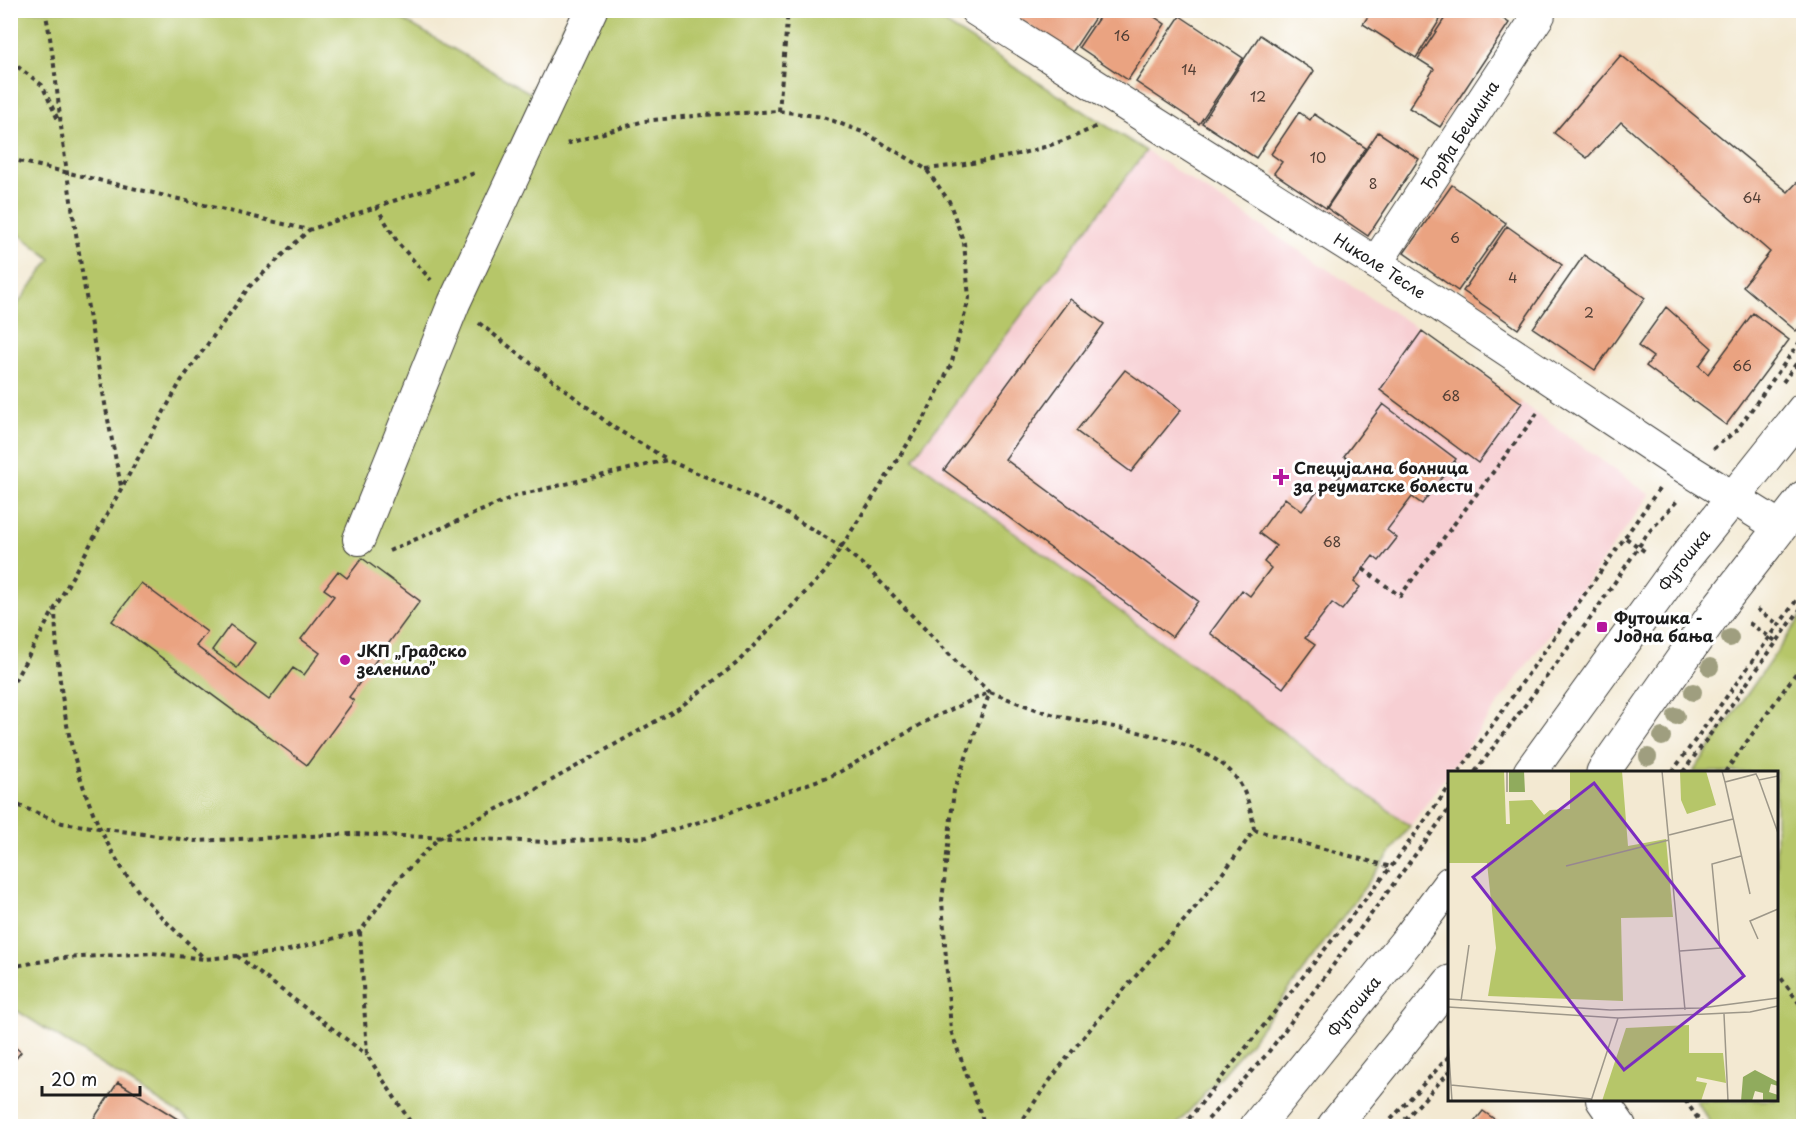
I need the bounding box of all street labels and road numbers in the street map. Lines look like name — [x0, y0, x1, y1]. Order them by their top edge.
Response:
street label: Ђорђа Бешлина — [1414, 75, 1504, 194]
street label: Николе Тесле — [1330, 226, 1431, 304]
street label: Футошка — [1652, 523, 1715, 596]
street label: Футошка — [1321, 970, 1385, 1042]

